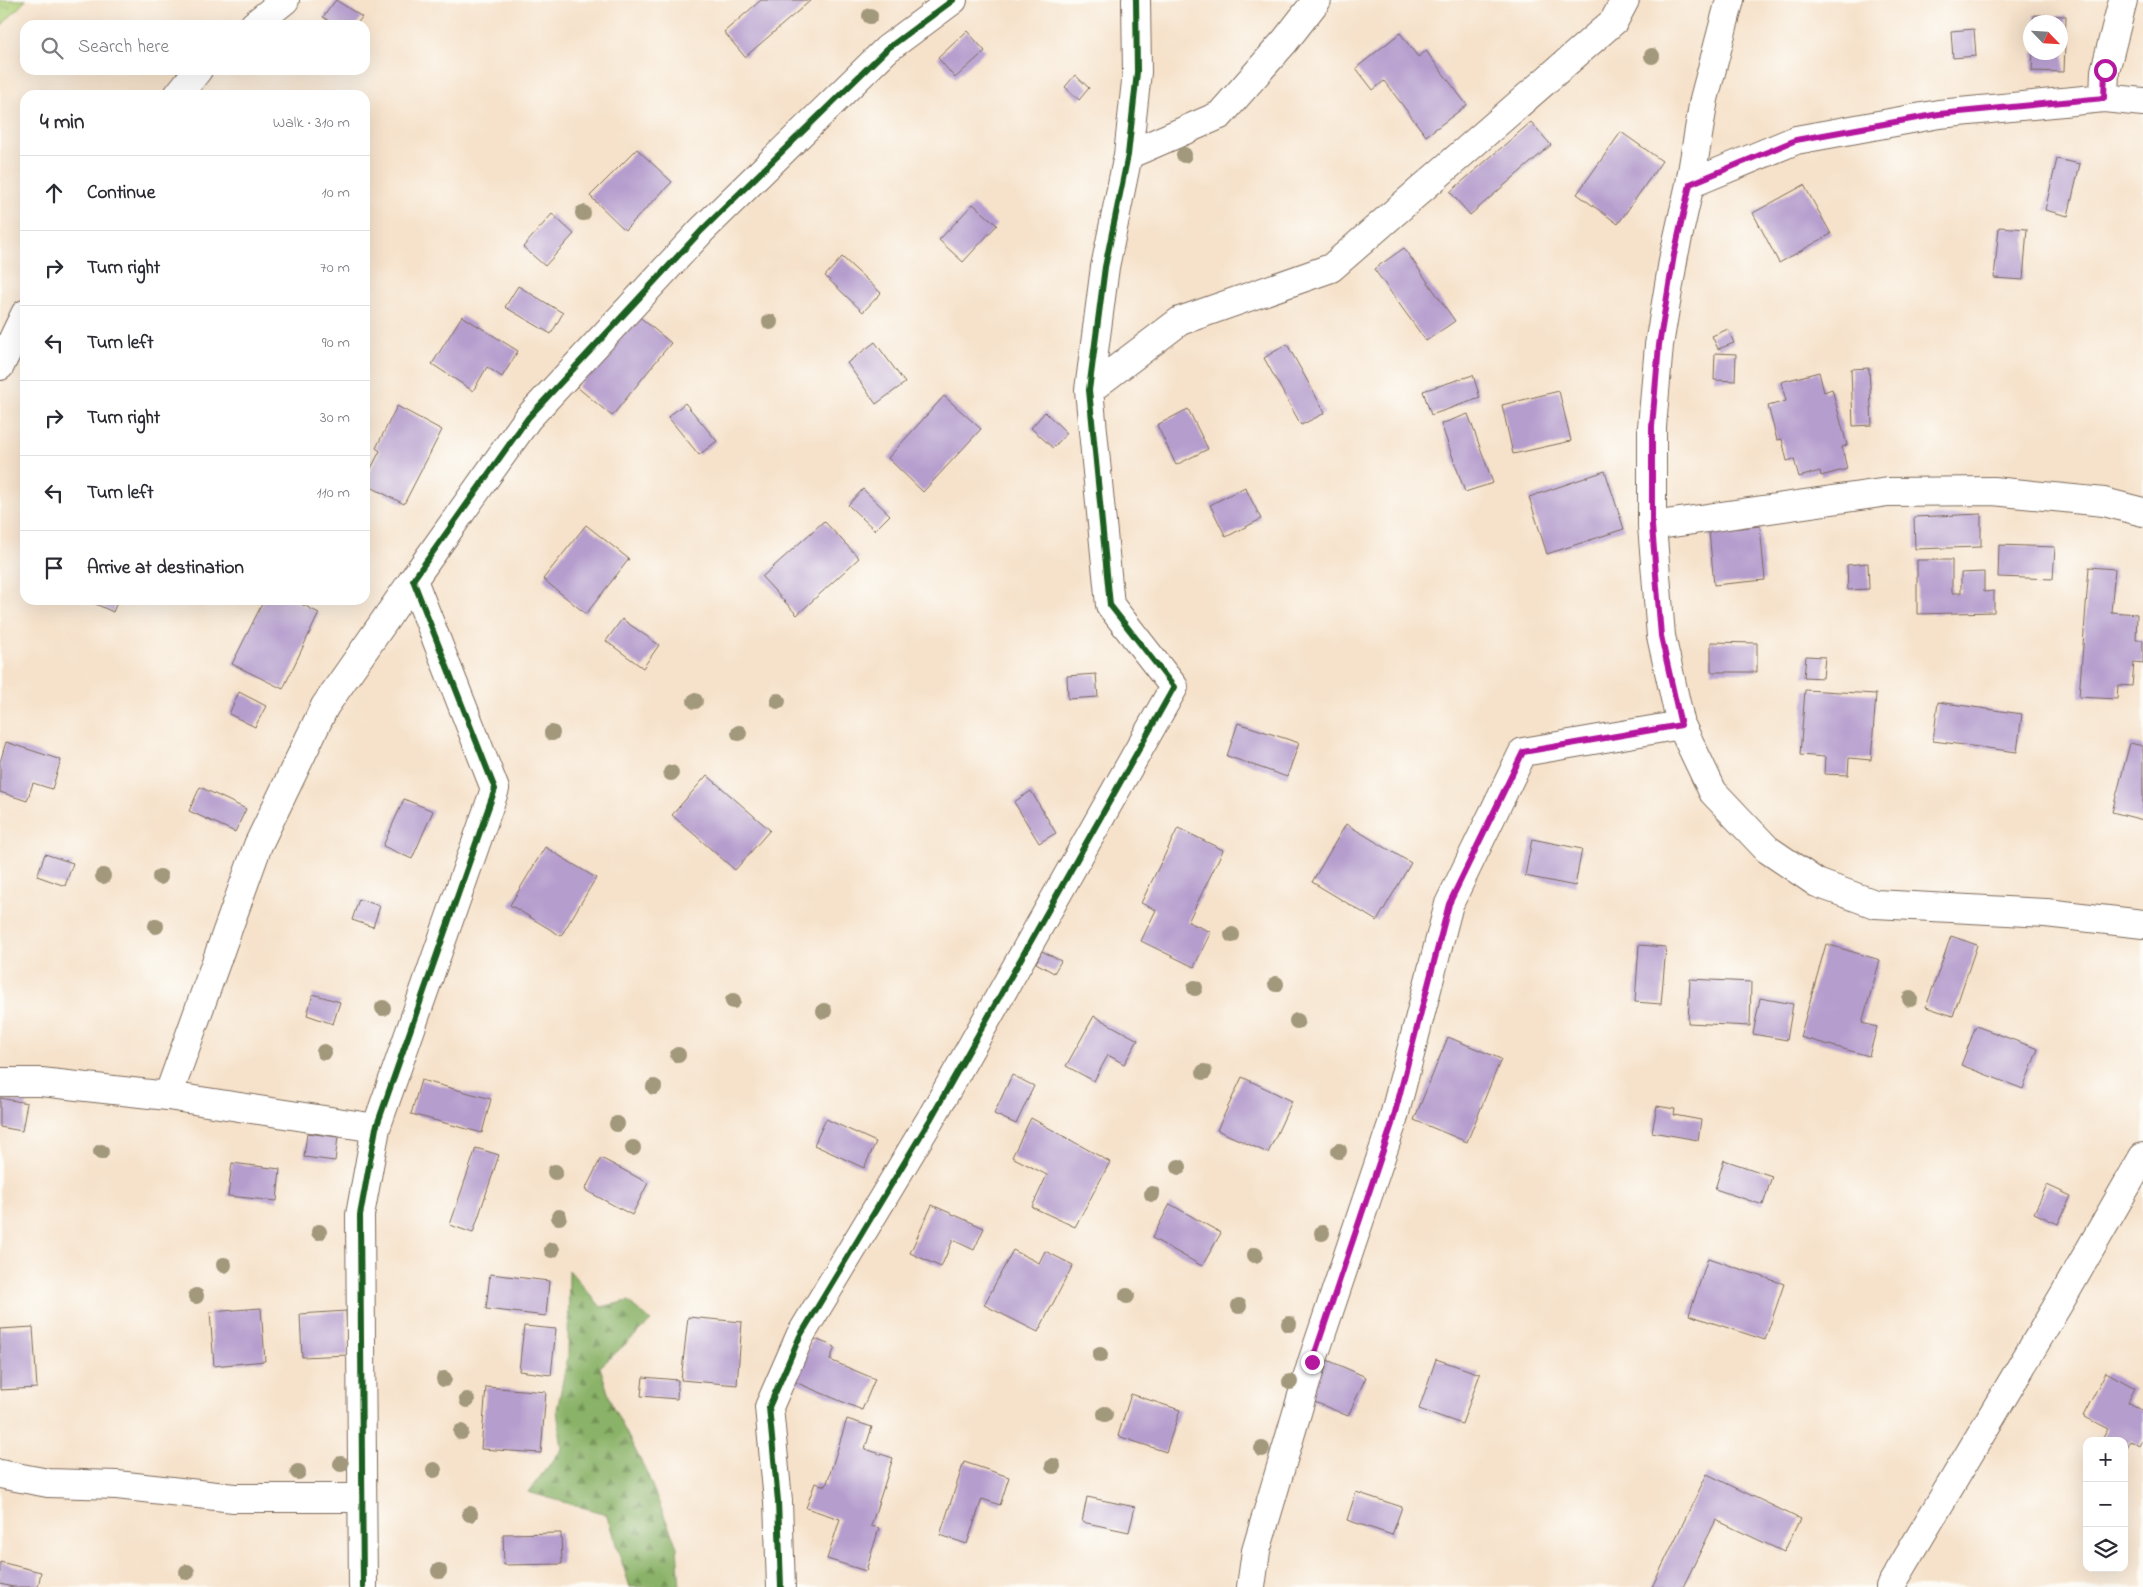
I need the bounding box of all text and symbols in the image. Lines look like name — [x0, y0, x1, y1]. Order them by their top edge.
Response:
north arrow — [2023, 15, 2068, 60]
search box — [20, 20, 370, 75]
icon: search — [38, 34, 66, 62]
text: Search here — [78, 34, 169, 61]
route start — [2094, 59, 2117, 82]
text: 4 min — [40, 108, 84, 138]
text: Walk · 310 m — [273, 111, 350, 135]
icon: ahead — [40, 179, 68, 207]
text: Continue — [87, 180, 155, 207]
text: 10 m — [322, 181, 350, 205]
icon: right — [40, 254, 68, 282]
text: Turn right — [87, 255, 160, 282]
text: 70 m — [320, 256, 350, 280]
icon: left — [40, 329, 68, 357]
text: Turn left — [87, 330, 154, 357]
text: 90 m — [322, 331, 350, 355]
icon: right — [40, 404, 68, 432]
text: Turn right — [87, 405, 160, 432]
text: 30 m — [320, 406, 350, 430]
icon: left — [40, 479, 68, 507]
text: Turn left — [87, 480, 154, 507]
text: 110 m — [316, 481, 350, 505]
icon: arrive — [40, 554, 68, 582]
text: Arrive at destination — [87, 555, 244, 582]
route end — [1301, 1351, 1324, 1374]
map controls — [2083, 1437, 2128, 1572]
button: + — [2083, 1437, 2128, 1482]
button: − — [2083, 1482, 2128, 1527]
button: layers — [2083, 1527, 2128, 1572]

